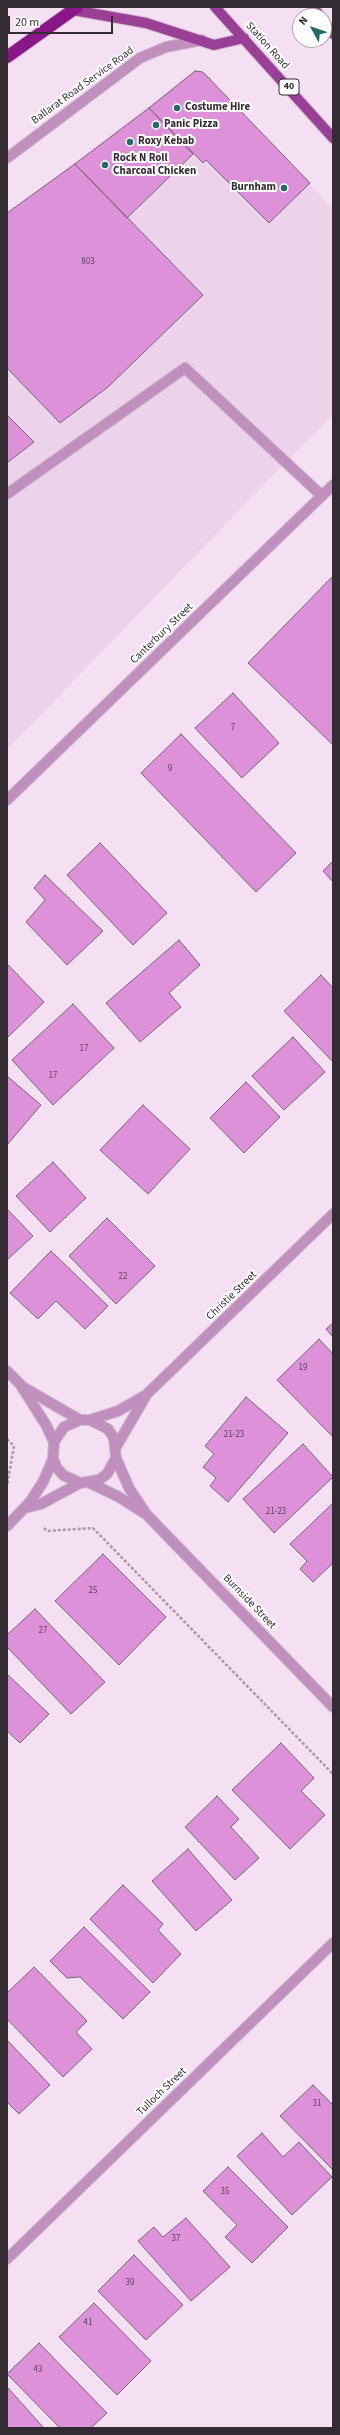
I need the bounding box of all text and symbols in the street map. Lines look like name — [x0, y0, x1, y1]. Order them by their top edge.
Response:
scale bar — [10, 8, 115, 34]
north arrow — [292, 8, 332, 48]
text: N — [295, 13, 311, 28]
text: 20 m — [15, 14, 39, 31]
street label: Station Road — [242, 20, 292, 72]
street label: Ballarat Road Service Road — [29, 44, 137, 128]
road number: 40 — [279, 79, 299, 95]
place label: Costume Hire — [185, 101, 250, 115]
marker: Costume Hire — [172, 103, 182, 113]
place label: Panic Pizza — [164, 118, 218, 132]
marker: Panic Pizza — [151, 120, 161, 130]
place label: Roxy Kebab — [138, 135, 194, 149]
marker: Roxy Kebab — [125, 137, 135, 147]
place label: Rock N Roll Charcoal Chicken — [113, 152, 196, 178]
marker: Rock N Roll Charcoal Chicken — [100, 160, 110, 170]
place label: Burnham — [231, 181, 276, 195]
marker: Burnham — [279, 183, 289, 193]
house number: 803 — [81, 257, 95, 267]
street label: Canterbury Street — [128, 601, 196, 667]
house number: 7 — [231, 723, 235, 733]
house number: 9 — [168, 764, 172, 774]
house number: 17 — [80, 1044, 88, 1054]
house number: 17 — [49, 1071, 57, 1081]
street label: Christie Street — [204, 1269, 260, 1323]
house number: 22 — [119, 1272, 127, 1282]
house number: 19 — [299, 1363, 307, 1373]
house number: 21-23 — [224, 1430, 244, 1440]
house number: 21-23 — [266, 1507, 286, 1517]
street label: Burnside Street — [220, 1572, 278, 1632]
house number: 25 — [89, 1586, 97, 1596]
house number: 27 — [39, 1626, 47, 1636]
street label: Tulloch Street — [135, 2065, 189, 2119]
house number: 31 — [313, 2099, 321, 2109]
house number: 35 — [221, 2187, 229, 2197]
house number: 37 — [172, 2234, 180, 2244]
house number: 39 — [126, 2278, 134, 2288]
house number: 41 — [84, 2318, 92, 2328]
house number: 43 — [34, 2365, 42, 2375]

